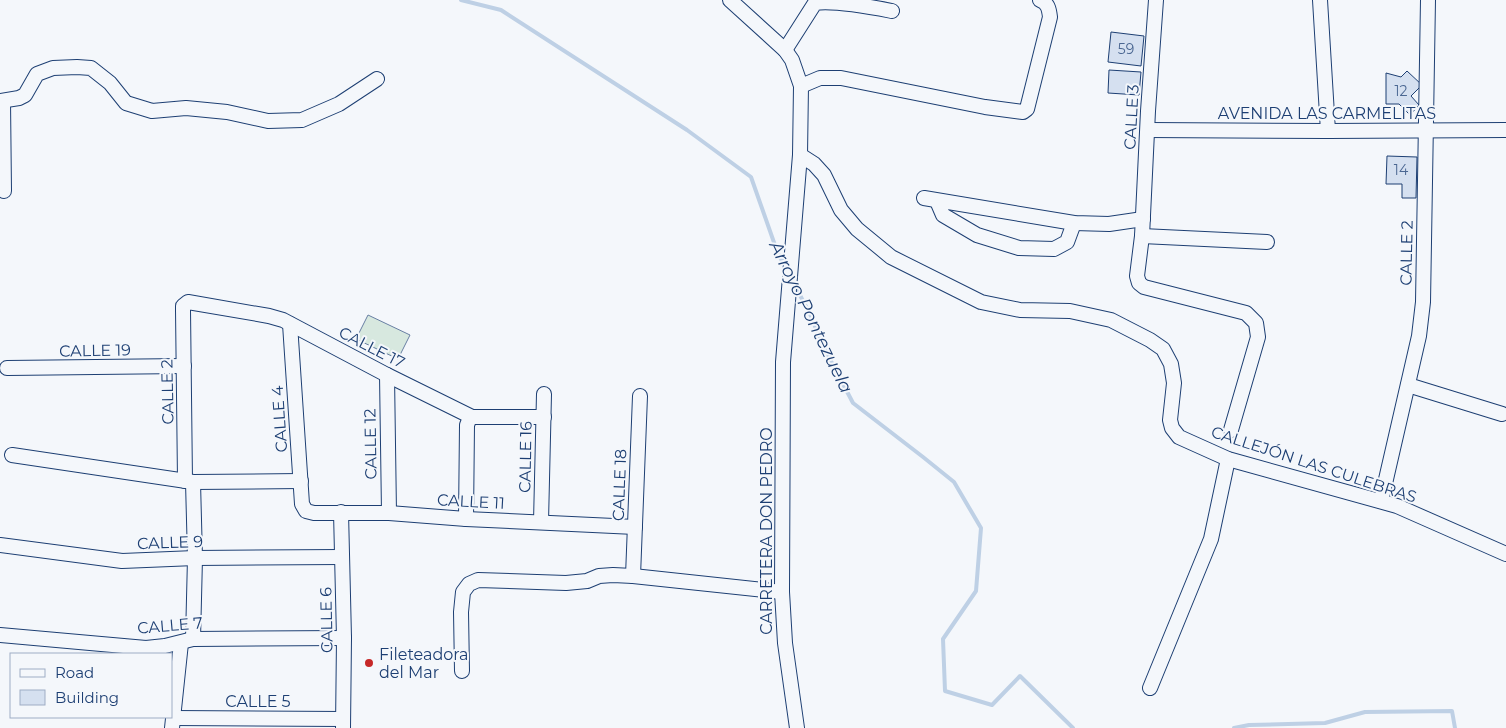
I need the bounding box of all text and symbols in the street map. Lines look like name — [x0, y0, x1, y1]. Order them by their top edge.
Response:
house number: 59 — [1118, 40, 1134, 58]
house number: 12 — [1394, 82, 1408, 100]
street label: CALLE 3 — [1120, 84, 1143, 150]
street label: AVENIDA LAS CARMELITAS — [1218, 104, 1436, 123]
house number: 14 — [1394, 161, 1409, 179]
street label: CALLE 2 — [1396, 220, 1417, 286]
water label: Arroyo Pontezuela — [764, 236, 857, 397]
street label: CALLE 17 — [336, 323, 408, 372]
street label: CALLE 19 — [59, 340, 131, 361]
street label: CALLE 2 — [157, 359, 178, 425]
street label: CALLE 4 — [268, 385, 291, 453]
street label: CALLE 12 — [360, 408, 381, 480]
street label: CALLE 16 — [515, 421, 536, 493]
street label: CALLEJÓN LAS CULEBRAS — [1209, 422, 1419, 507]
street label: CARRETERA DON PEDRO — [757, 427, 776, 635]
street label: CALLE 18 — [609, 449, 630, 521]
street label: CALLE 11 — [437, 490, 505, 513]
street label: CALLE 9 — [137, 532, 203, 553]
street label: CALLE 6 — [316, 587, 337, 653]
street label: CALLE 7 — [136, 613, 204, 638]
place label: Fileteadora del Mar — [379, 645, 469, 682]
legend — [10, 653, 172, 718]
marker: Fileteadora del Mar — [363, 657, 375, 669]
text: Road — [55, 663, 94, 682]
text: Building — [55, 688, 119, 707]
street label: CALLE 5 — [225, 692, 291, 711]

